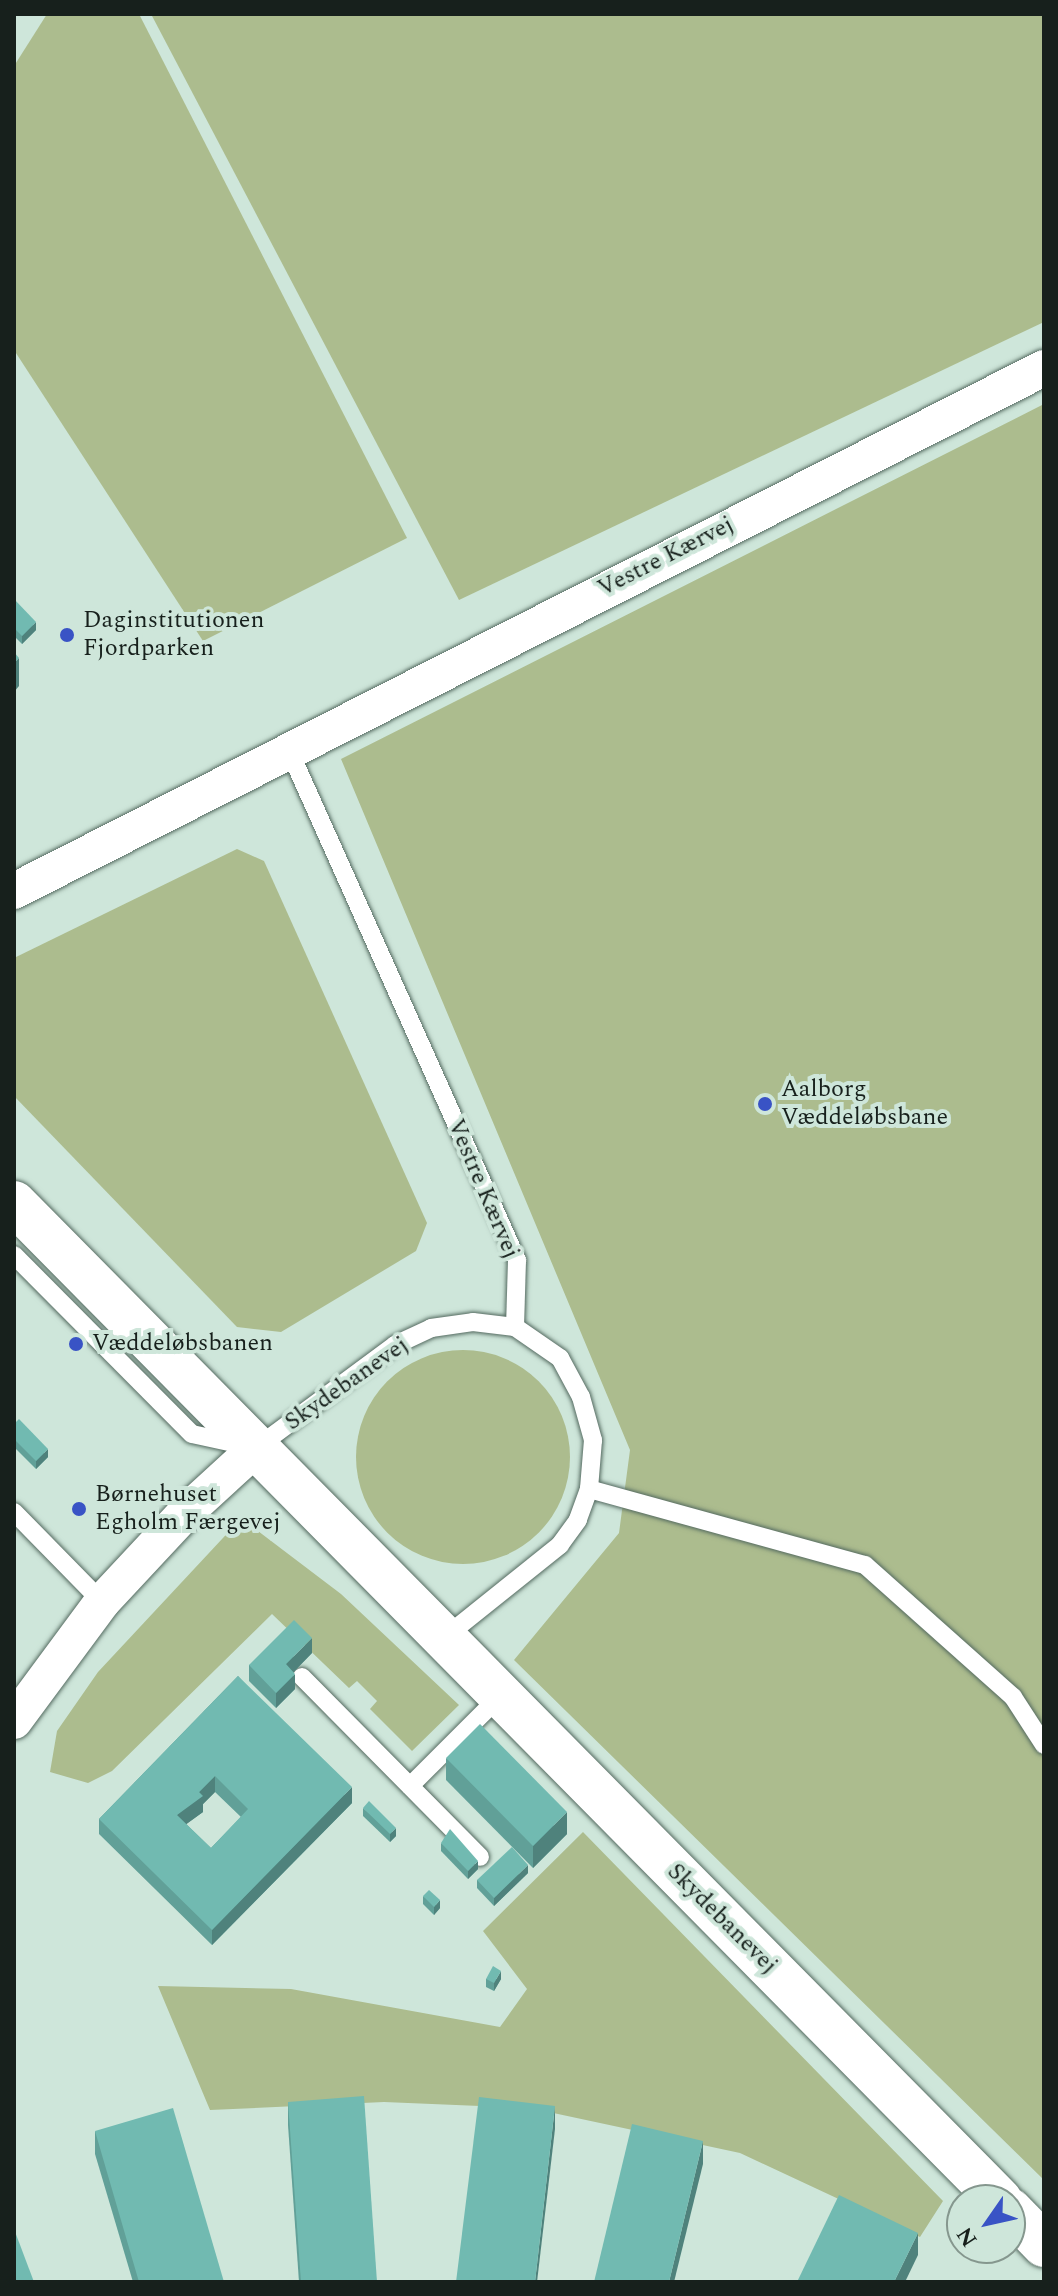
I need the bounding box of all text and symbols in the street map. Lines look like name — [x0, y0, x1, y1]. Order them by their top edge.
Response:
street label: Vestre Kærvej — [593, 510, 739, 604]
place label: Daginstitutionen Fjordparken — [83, 607, 264, 663]
marker: Daginstitutionen Fjordparken — [58, 626, 76, 644]
place label: Aalborg Væddeløbsbane — [781, 1076, 948, 1132]
marker: Aalborg Væddeløbsbane — [756, 1095, 774, 1113]
street label: Vestre Kærvej — [441, 1115, 525, 1263]
place label: Væddeløbsbanen — [92, 1330, 273, 1358]
street label: Skydebanevej — [280, 1331, 414, 1437]
marker: Væddeløbsbanen — [67, 1335, 85, 1353]
place label: Børnehuset Egholm Færgevej — [95, 1481, 281, 1537]
marker: Børnehuset Egholm Færgevej — [70, 1500, 88, 1518]
street label: Skydebanevej — [661, 1858, 783, 1980]
north arrow — [946, 2184, 1026, 2264]
text: N — [949, 2220, 986, 2253]

